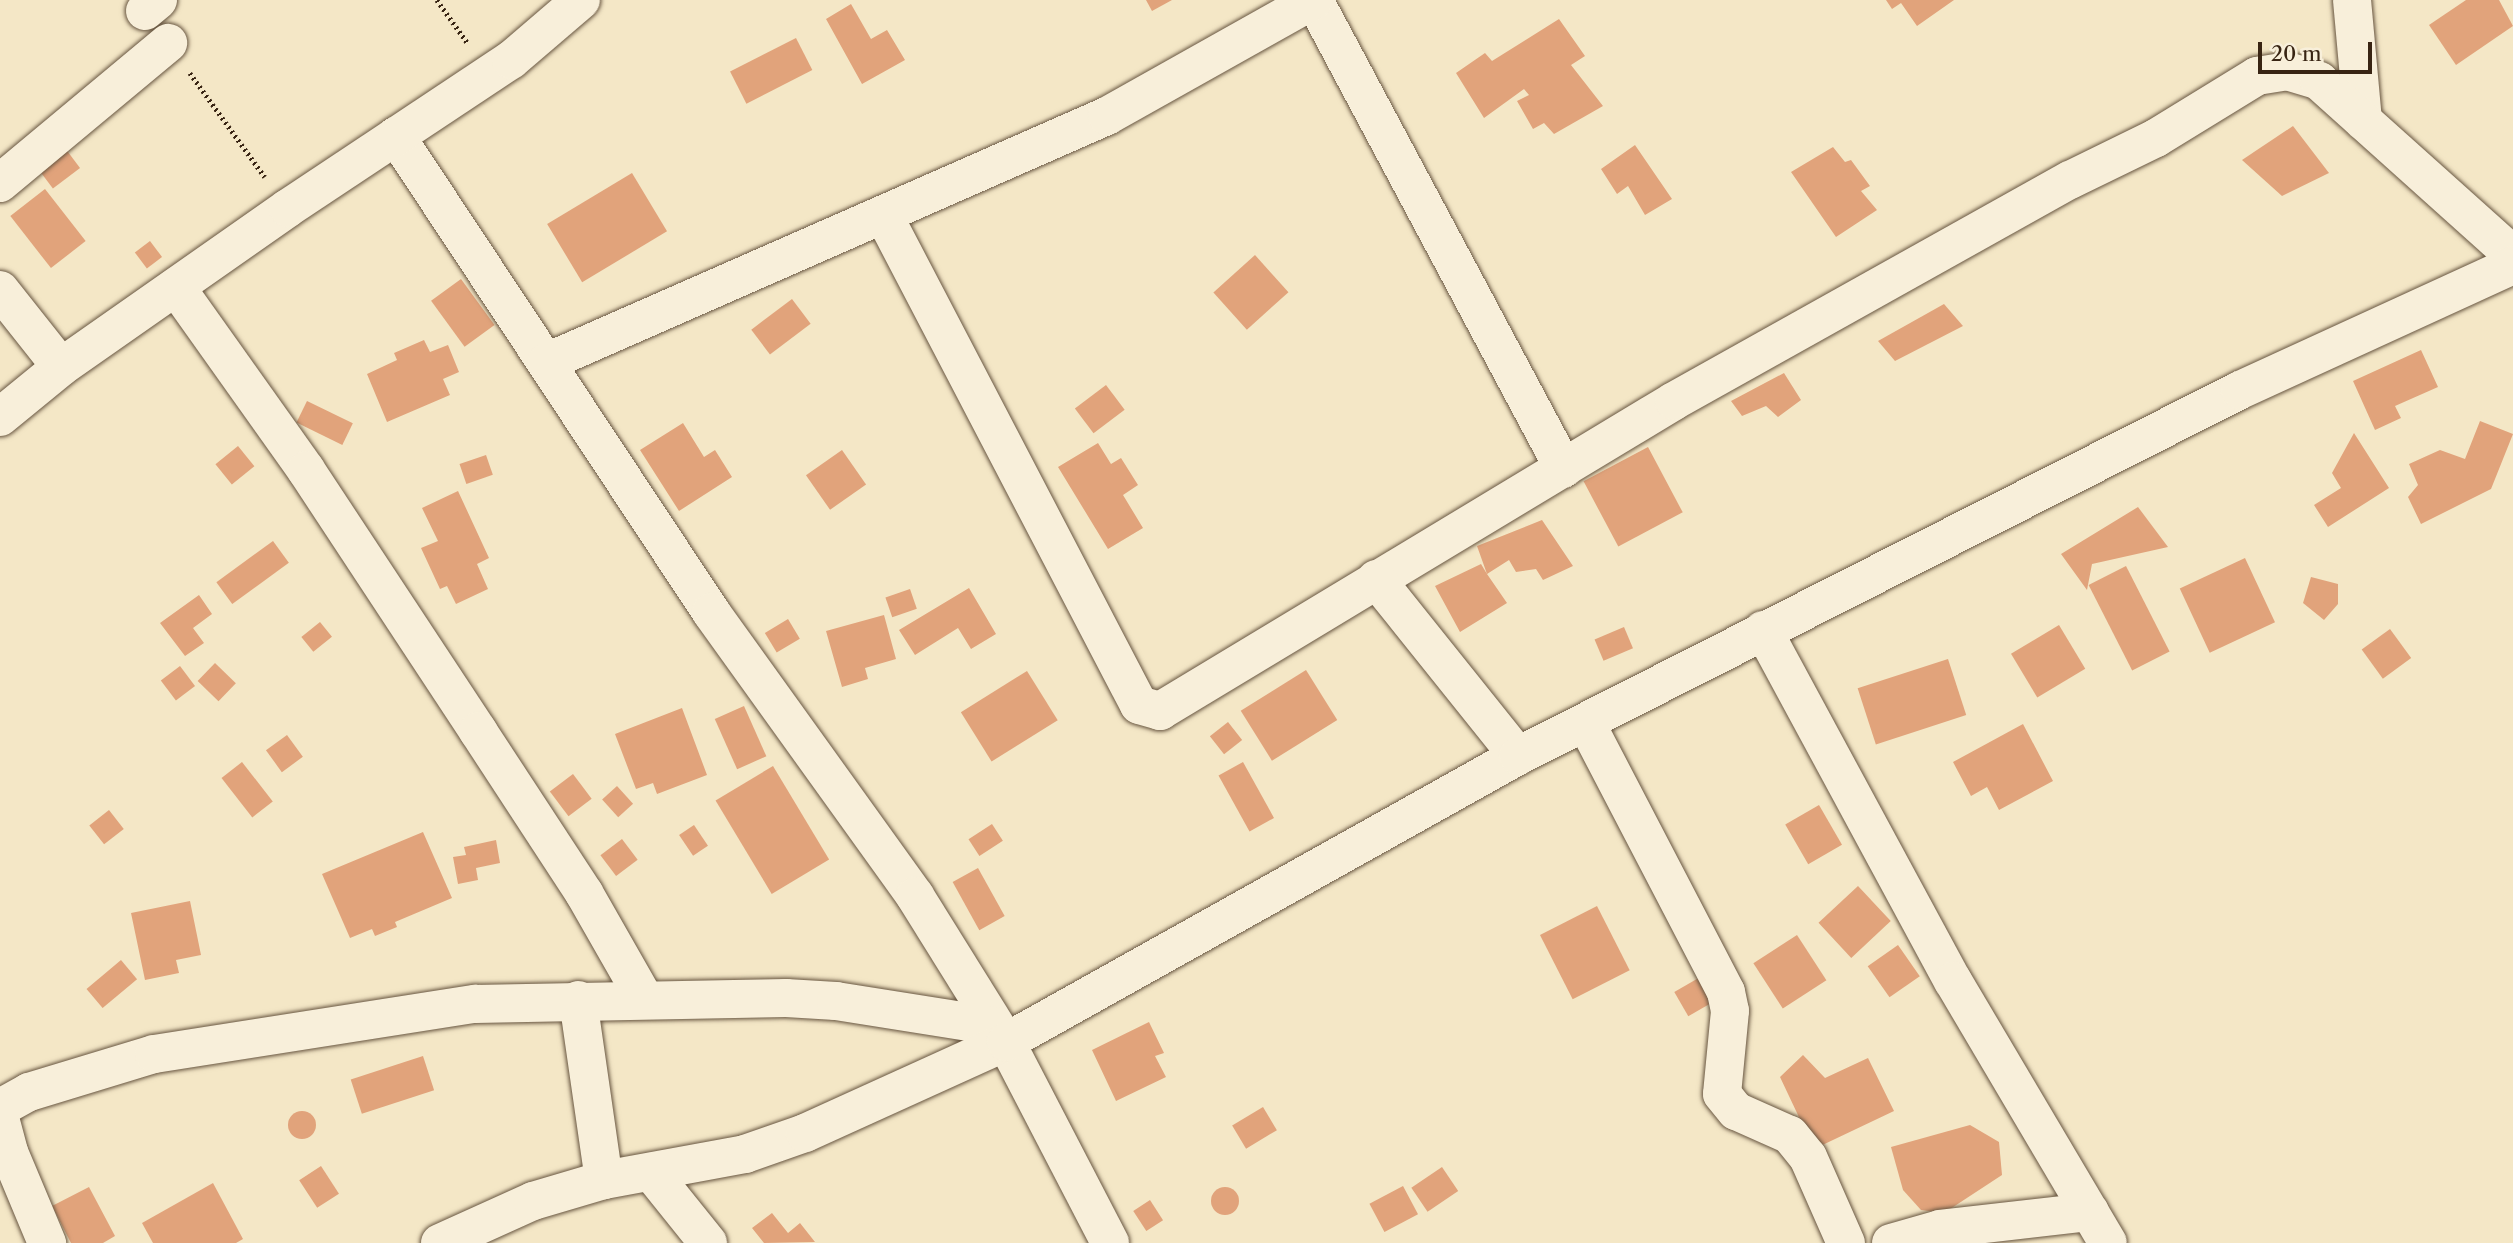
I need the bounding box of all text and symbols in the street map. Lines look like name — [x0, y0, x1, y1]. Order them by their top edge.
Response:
scale bar — [2261, 28, 2375, 72]
text: 20 m — [2271, 41, 2322, 66]

